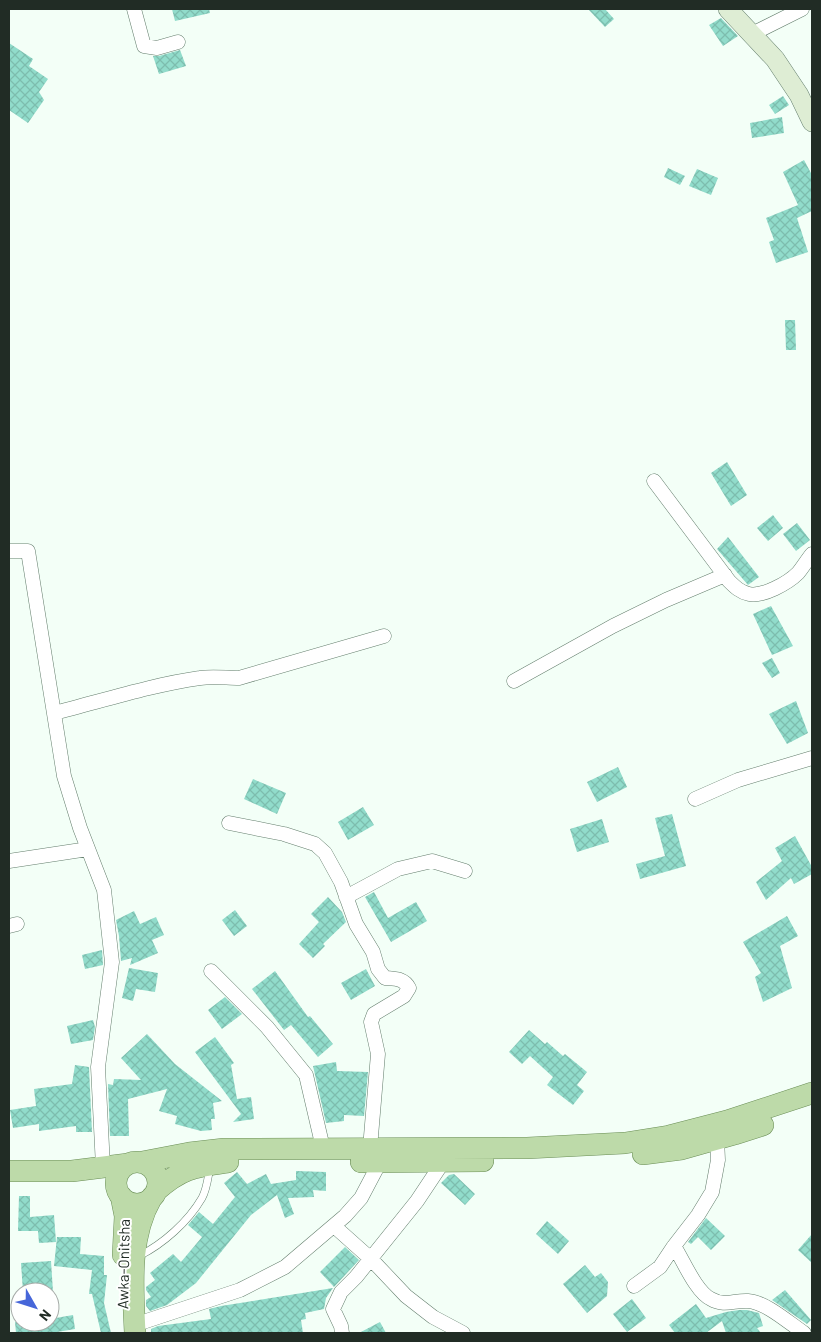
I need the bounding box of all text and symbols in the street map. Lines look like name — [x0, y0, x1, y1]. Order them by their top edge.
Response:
street label: Awka-Onitsha — [113, 1219, 133, 1309]
north arrow — [10, 1282, 60, 1332]
text: N — [36, 1307, 55, 1324]

